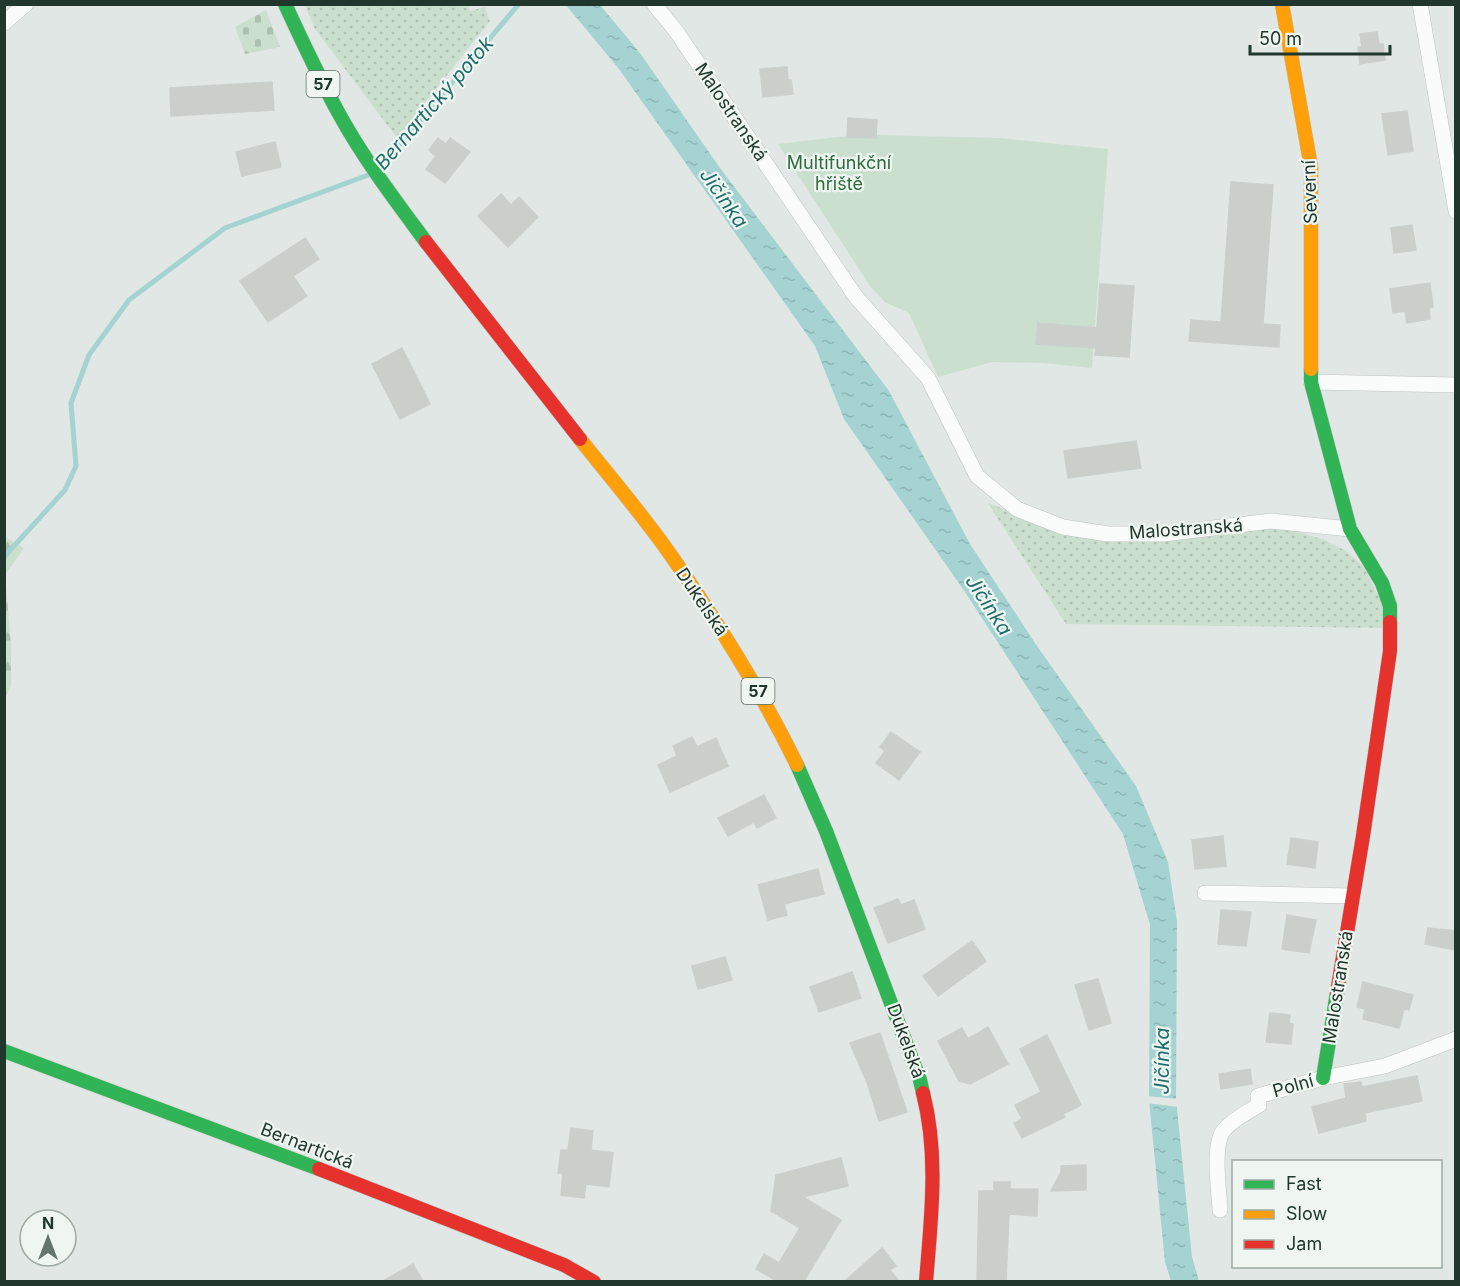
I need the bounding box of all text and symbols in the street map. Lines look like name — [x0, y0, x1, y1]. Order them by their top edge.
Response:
scale bar — [1250, 18, 1390, 56]
text: 50 m — [1259, 28, 1302, 49]
water label: Bernartický potok — [370, 31, 499, 175]
street label: Malostranská — [691, 59, 772, 165]
road number: 57 — [306, 71, 340, 97]
park label: Multifunkční hřiště — [787, 152, 892, 194]
street label: Severní — [1298, 159, 1321, 224]
water label: Jičínka — [695, 164, 753, 232]
street label: Malostranská — [1128, 514, 1244, 543]
street label: Dukelská — [672, 564, 733, 640]
water label: Jičínka — [961, 570, 1017, 640]
road number: 57 — [742, 678, 774, 704]
street label: Malostranská — [1318, 929, 1357, 1045]
street label: Dukelská — [883, 1001, 930, 1081]
water label: Jičínka — [1150, 1027, 1174, 1095]
street label: Polní — [1270, 1070, 1316, 1101]
street label: Bernartická — [258, 1118, 357, 1173]
legend — [1232, 1160, 1442, 1268]
text: Fast — [1286, 1173, 1322, 1194]
text: Slow — [1286, 1203, 1327, 1224]
north arrow — [18, 1208, 78, 1268]
text: N — [42, 1213, 54, 1233]
text: Jam — [1286, 1233, 1322, 1254]

